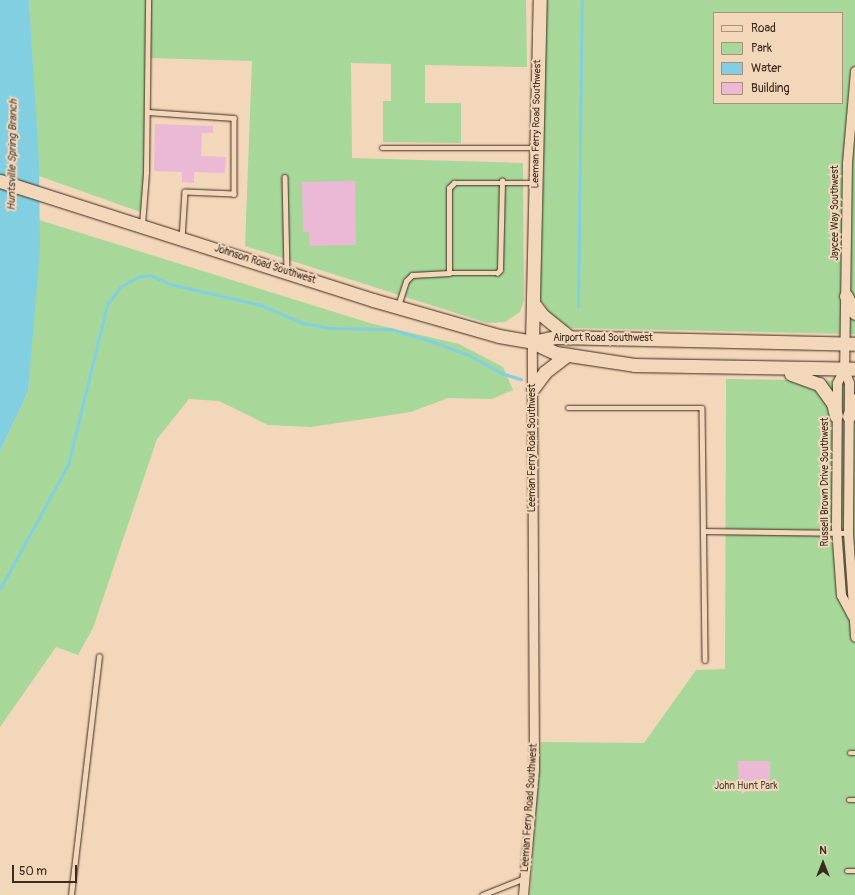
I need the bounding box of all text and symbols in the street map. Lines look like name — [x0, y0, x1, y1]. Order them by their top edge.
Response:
legend — [713, 12, 843, 104]
text: Road — [751, 21, 776, 36]
text: Park — [751, 41, 772, 56]
street label: Leeman Ferry Road Southwest — [530, 60, 544, 188]
text: Water — [751, 61, 782, 76]
text: Building — [751, 81, 790, 96]
water label: Huntsville Spring Branch — [5, 99, 21, 211]
street label: Jaycee Way Southwest — [830, 165, 842, 261]
street label: Johnson Road Southwest — [213, 243, 317, 287]
street label: Airport Road Southwest — [553, 333, 653, 345]
street label: Leeman Ferry Road Southwest — [527, 384, 539, 512]
street label: Russell Brown Drive Southwest — [820, 417, 832, 547]
street label: Leeman Ferry Road Southwest — [520, 743, 540, 873]
park label: John Hunt Park — [714, 781, 778, 793]
north arrow — [803, 843, 843, 883]
text: N — [819, 844, 827, 857]
scale bar — [14, 857, 79, 883]
text: 50 m — [19, 864, 47, 879]

